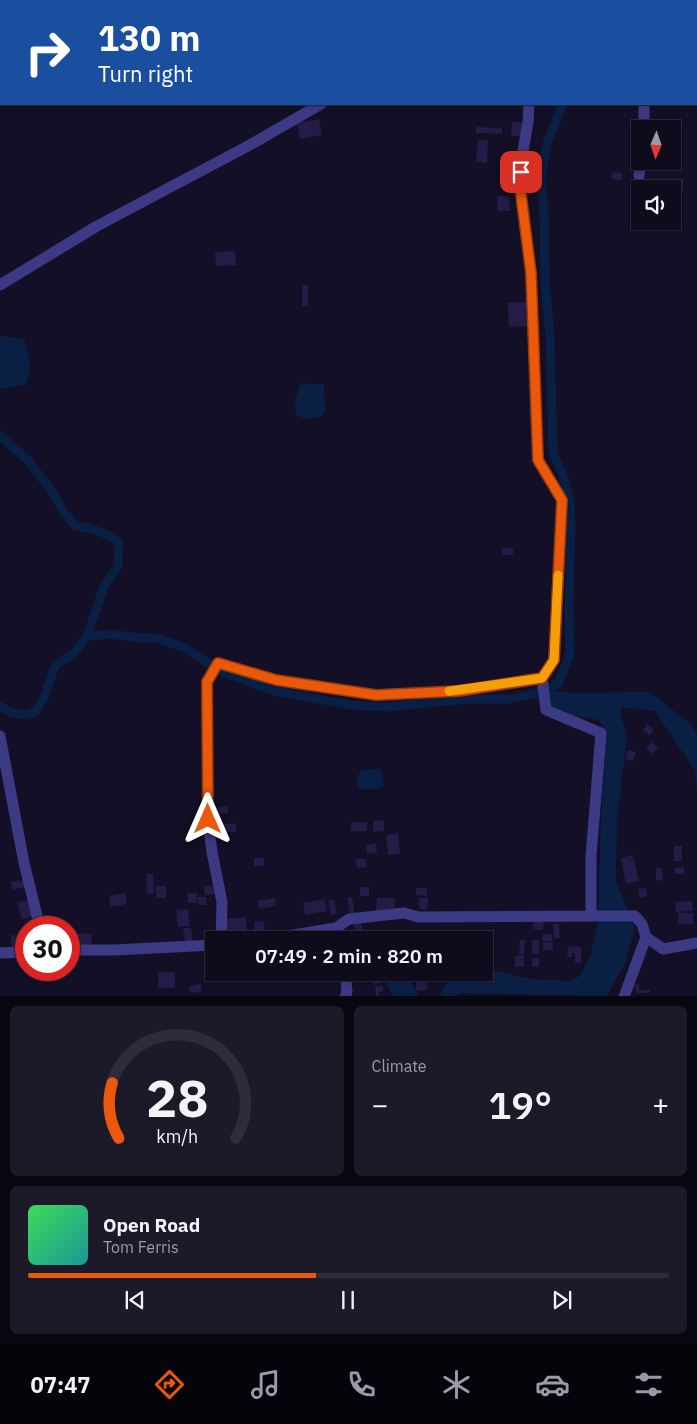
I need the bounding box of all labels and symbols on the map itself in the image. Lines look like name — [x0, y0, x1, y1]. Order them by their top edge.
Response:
north arrow — [631, 120, 681, 170]
pin — [500, 151, 542, 193]
position arrow — [181, 792, 233, 844]
speed limit sign: 30 — [15, 916, 80, 981]

